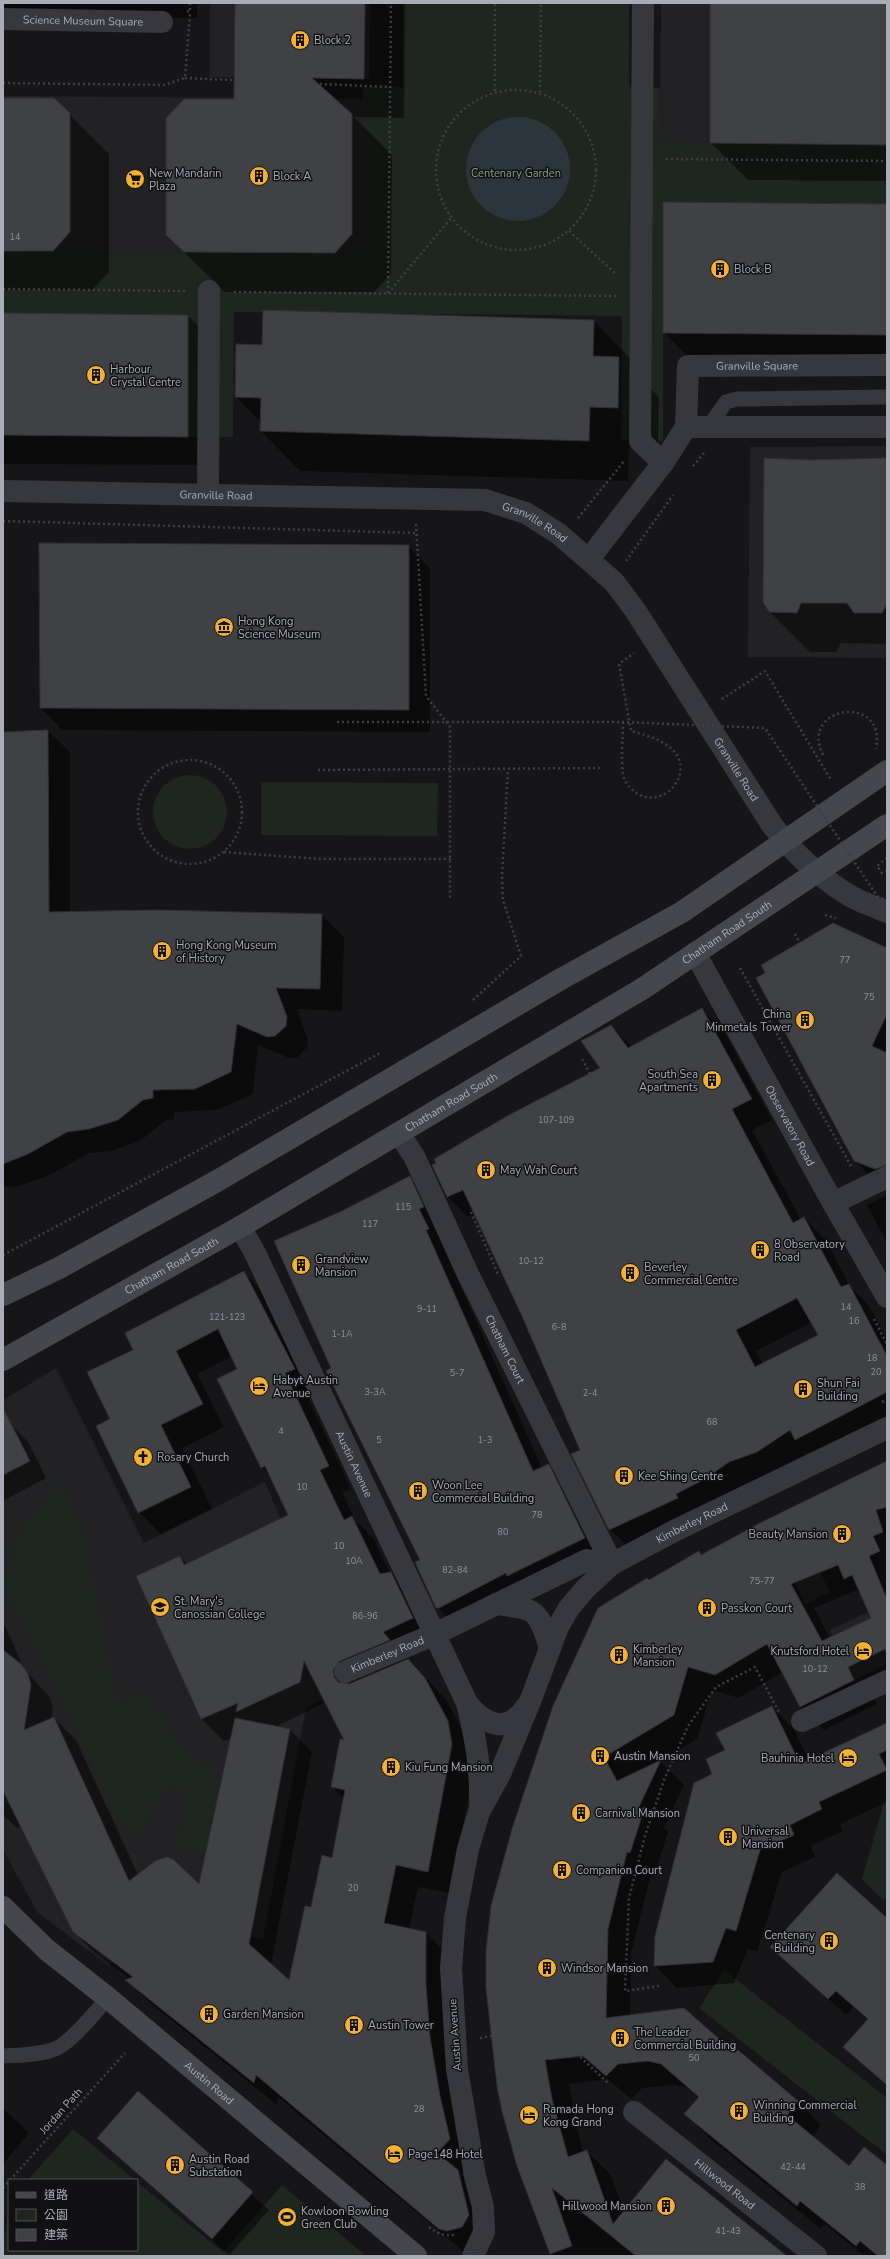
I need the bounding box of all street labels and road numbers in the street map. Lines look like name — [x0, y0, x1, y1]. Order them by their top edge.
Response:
street label: Science Museum Square — [23, 12, 143, 29]
street label: Granville Square — [716, 358, 798, 373]
street label: Granville Road — [179, 487, 253, 503]
street label: Granville Road — [500, 498, 571, 546]
street label: Granville Road — [711, 734, 762, 804]
street label: Chatham Road South — [679, 897, 775, 968]
street label: Chatham Road South — [402, 1069, 500, 1135]
street label: Observatory Road — [762, 1082, 819, 1168]
street label: Chatham Road South — [122, 1233, 221, 1298]
street label: Chatham Court — [482, 1312, 529, 1386]
street label: Austin Avenue — [332, 1428, 377, 1500]
street label: Kimberley Road — [653, 1499, 730, 1547]
street label: Kimberley Road — [348, 1632, 426, 1676]
street label: Austin Avenue — [445, 1998, 465, 2072]
street label: Austin Road — [181, 2057, 237, 2108]
street label: Jordan Path — [36, 2085, 86, 2138]
street label: Hillwood Road — [691, 2155, 758, 2213]

